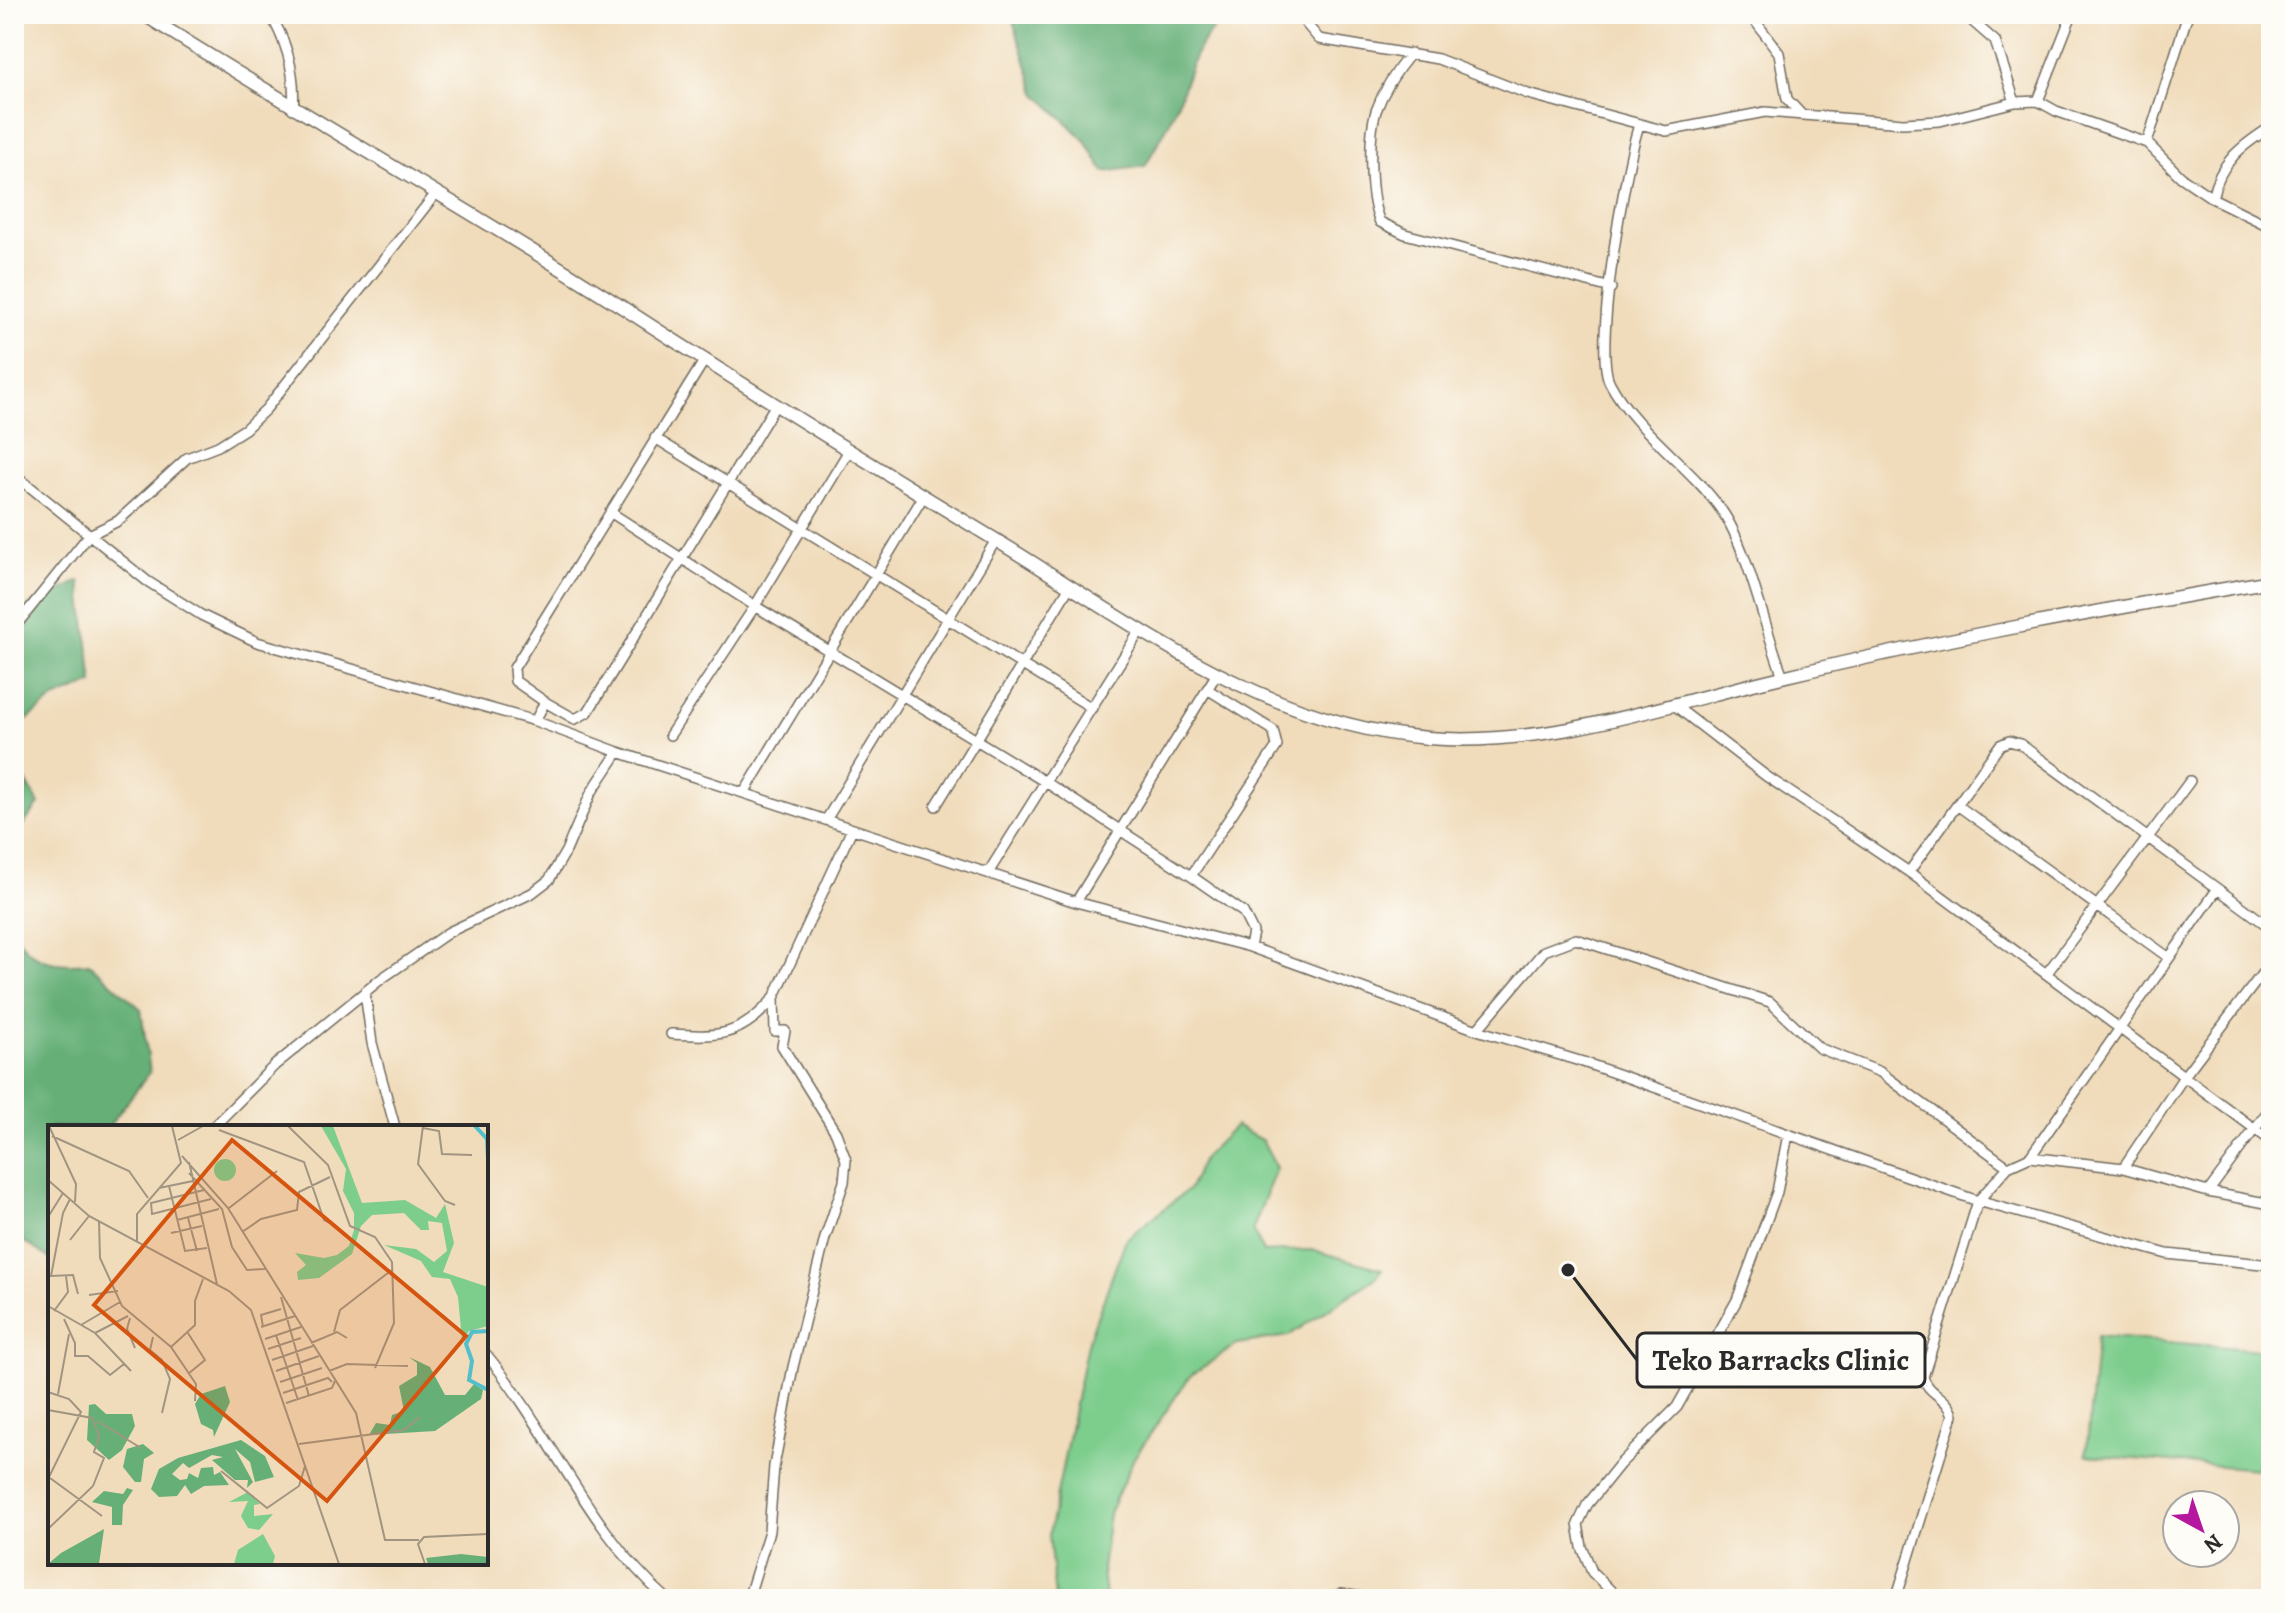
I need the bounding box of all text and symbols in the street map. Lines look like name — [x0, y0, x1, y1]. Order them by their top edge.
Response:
inset map — [48, 1125, 488, 1565]
callout: Teko Barracks Clinic — [1637, 1333, 1925, 1387]
text: Teko Barracks Clinic — [1653, 1340, 1909, 1380]
north arrow — [2161, 1489, 2241, 1569]
text: N — [2197, 1527, 2229, 1560]

